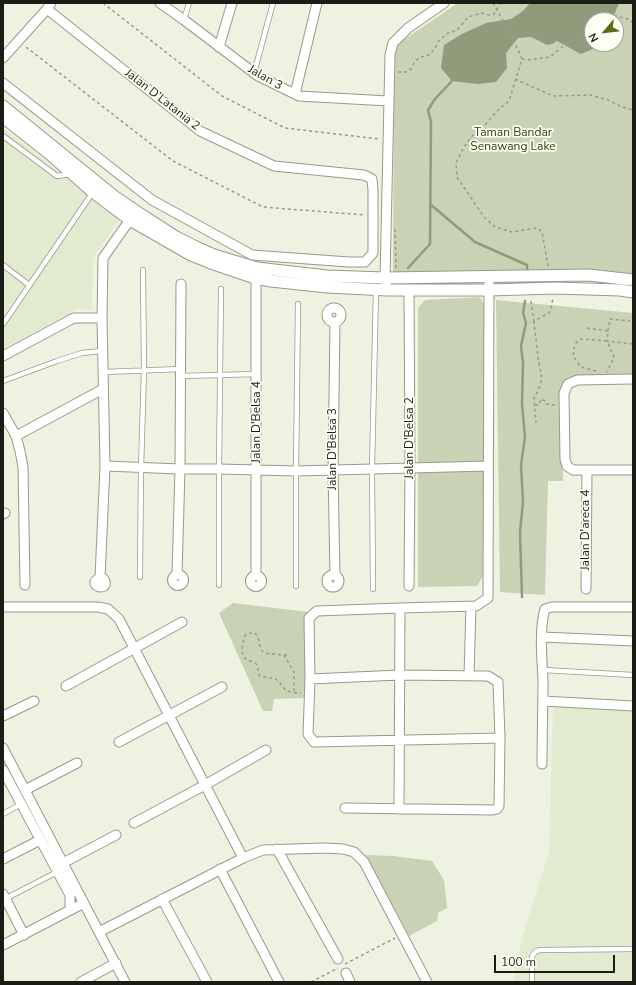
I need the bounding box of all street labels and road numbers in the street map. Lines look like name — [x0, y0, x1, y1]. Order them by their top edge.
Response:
street label: Jalan 3 — [245, 62, 285, 94]
street label: Jalan D’Latania 2 — [122, 66, 202, 134]
street label: Jalan D'Belsa 4 — [250, 381, 264, 463]
street label: Jalan D'Belsa 2 — [403, 397, 417, 479]
street label: Jalan D'Belsa 3 — [326, 408, 340, 490]
street label: Jalan D'areca 4 — [579, 490, 593, 570]

